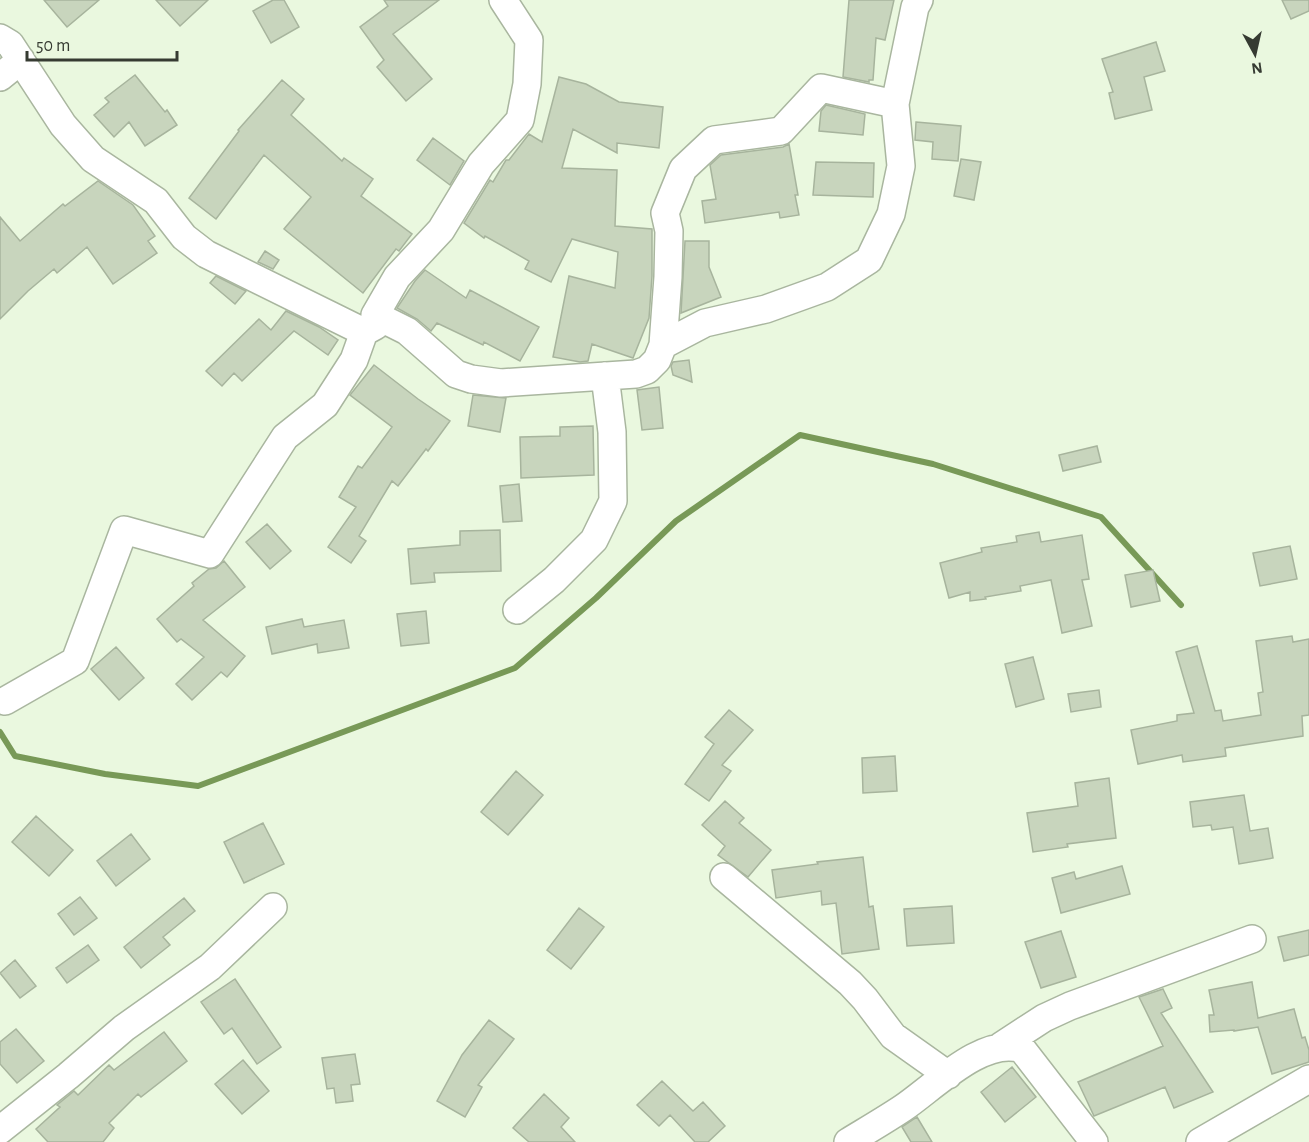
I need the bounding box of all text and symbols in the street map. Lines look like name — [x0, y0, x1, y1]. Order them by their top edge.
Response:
scale bar — [27, 24, 177, 62]
north arrow — [1225, 24, 1285, 84]
text: 50 m — [36, 37, 70, 55]
text: N — [1250, 59, 1264, 77]

